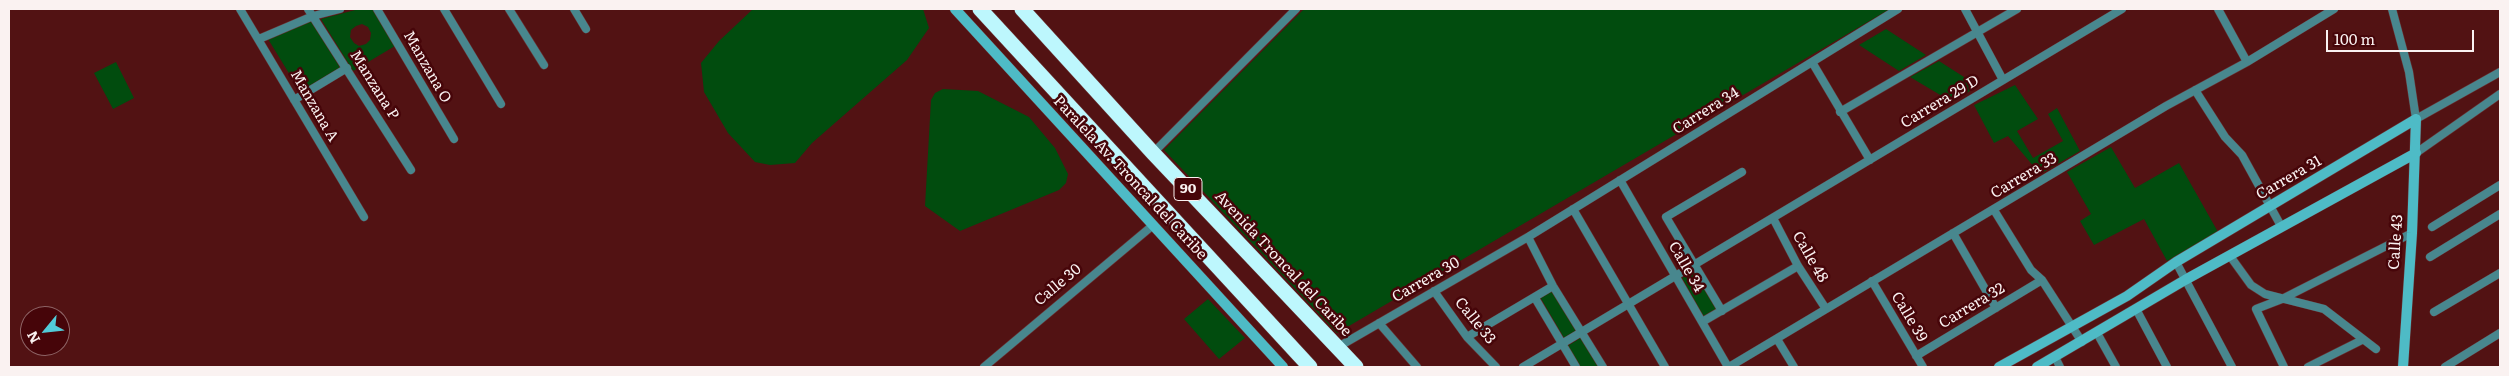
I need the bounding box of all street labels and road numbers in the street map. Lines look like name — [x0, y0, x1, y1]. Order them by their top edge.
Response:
street label: Manzana O — [399, 28, 455, 106]
street label: Manzana P — [346, 47, 402, 123]
street label: Manzana A — [286, 67, 342, 145]
street label: Carrera 29 D — [1898, 72, 1982, 132]
street label: Carrera 34 — [1670, 84, 1742, 138]
street label: Paralela Av. Troncal del Caribe — [1049, 92, 1211, 264]
street label: Carrera 33 — [1988, 149, 2060, 203]
street label: Carrera 31 — [2253, 152, 2325, 204]
road number: 90 — [1174, 178, 1202, 200]
street label: Avenida Troncal del Caribe — [1211, 188, 1355, 340]
street label: Calle 43 — [2385, 214, 2407, 270]
street label: Calle 48 — [1788, 228, 1832, 286]
street label: Calle 34 — [1664, 239, 1708, 295]
street label: Carrera 30 — [1389, 253, 1463, 307]
street label: Calle 30 — [1031, 260, 1085, 310]
street label: Carrera 32 — [1936, 279, 2008, 333]
street label: Calle 39 — [1887, 289, 1931, 345]
street label: Calle 33 — [1451, 294, 1499, 348]

